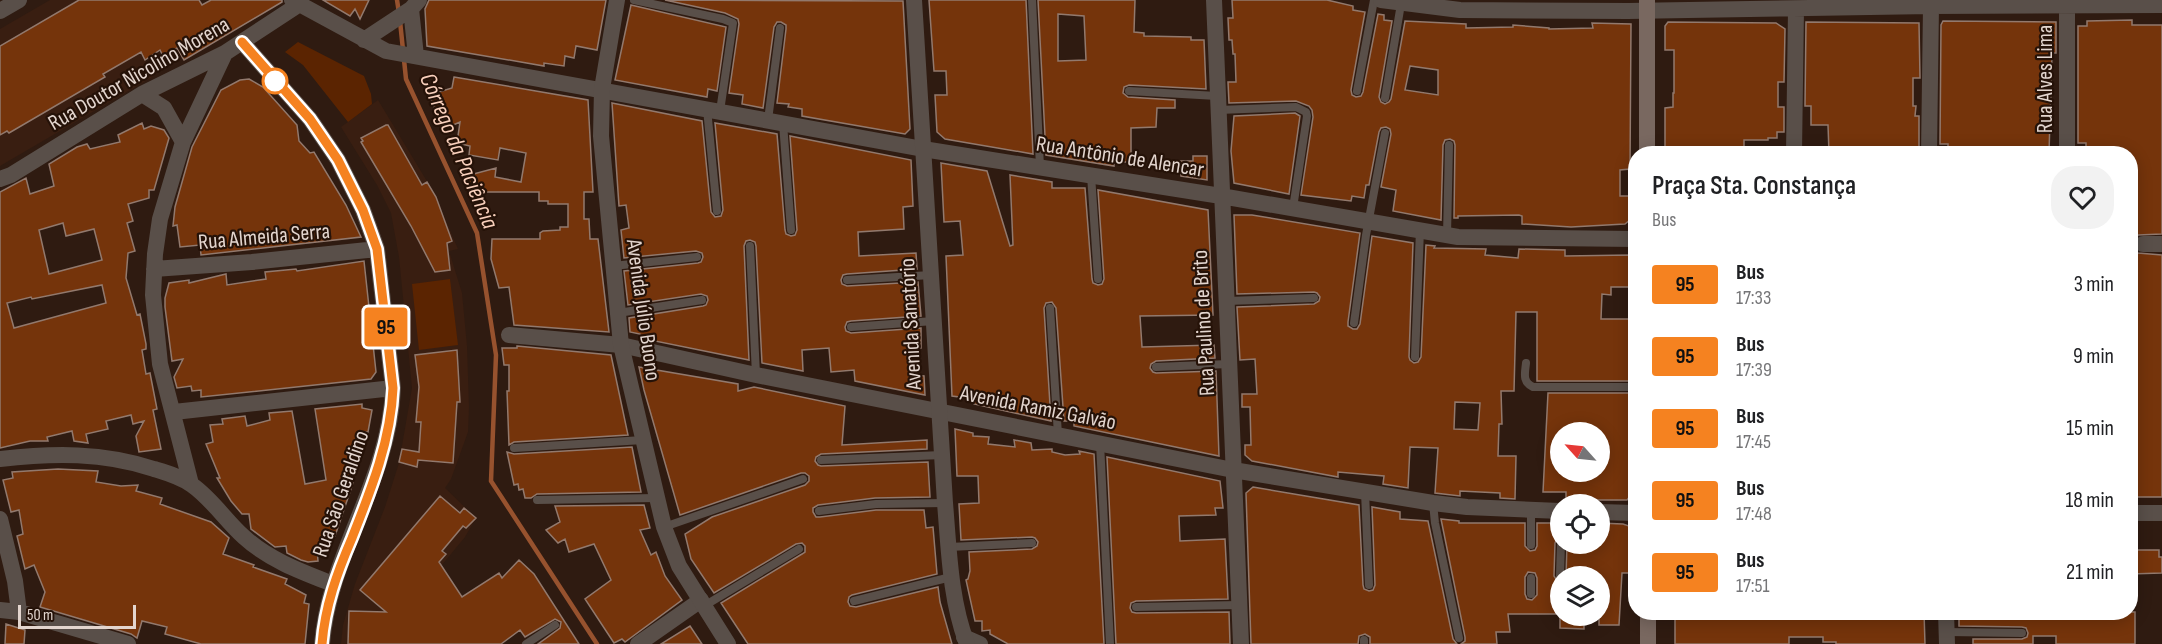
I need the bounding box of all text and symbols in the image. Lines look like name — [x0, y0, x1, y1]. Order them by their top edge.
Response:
street label: Rua Doutor Nicolino Morena — [44, 11, 234, 137]
street label: Rua Alves Lima — [2032, 25, 2059, 133]
unlabelled marker — [262, 68, 288, 94]
water label: Córrego da Paciência — [413, 69, 505, 233]
street label: Rua Antônio de Alencar — [1034, 130, 1206, 184]
button: heart — [2051, 166, 2114, 229]
text: Praça Sta. Constança — [1652, 169, 1856, 202]
text: Bus — [1652, 208, 1676, 232]
street label: Rua Almeida Serra — [197, 218, 331, 256]
street label: Avenida Júlio Buono — [620, 237, 666, 383]
street label: Rua Paulino de Brito — [1187, 249, 1221, 397]
street label: Avenida Sanatório — [894, 257, 928, 392]
text: Bus — [1736, 259, 1765, 286]
text: 3 min — [2074, 271, 2114, 298]
text: 95 — [1675, 272, 1695, 297]
text: 17:33 — [1736, 286, 1771, 310]
line badge: 95 — [359, 308, 413, 346]
text: 95 — [376, 315, 396, 340]
text: Bus — [1736, 331, 1765, 358]
text: 9 min — [2073, 343, 2114, 370]
text: 95 — [1675, 344, 1695, 369]
text: 17:39 — [1736, 358, 1772, 382]
street label: Avenida Ramiz Galvão — [957, 379, 1118, 436]
text: Bus — [1736, 403, 1765, 430]
text: 15 min — [2066, 415, 2114, 442]
text: 95 — [1675, 416, 1695, 441]
north arrow — [1550, 422, 1610, 482]
map controls — [1550, 422, 1610, 626]
street label: Rua São Geraldino — [307, 427, 375, 561]
text: 17:45 — [1736, 430, 1771, 454]
text: Bus — [1736, 475, 1765, 502]
text: 18 min — [2066, 487, 2114, 514]
text: 95 — [1675, 488, 1695, 513]
button: locate — [1550, 494, 1610, 554]
text: 17:48 — [1736, 502, 1772, 526]
text: Bus — [1736, 547, 1765, 574]
text: 21 min — [2066, 559, 2114, 586]
text: 95 — [1675, 560, 1695, 585]
button: layers — [1550, 566, 1610, 626]
text: 17:51 — [1736, 574, 1770, 598]
scale bar — [18, 602, 136, 630]
text: 50 m — [27, 606, 53, 625]

